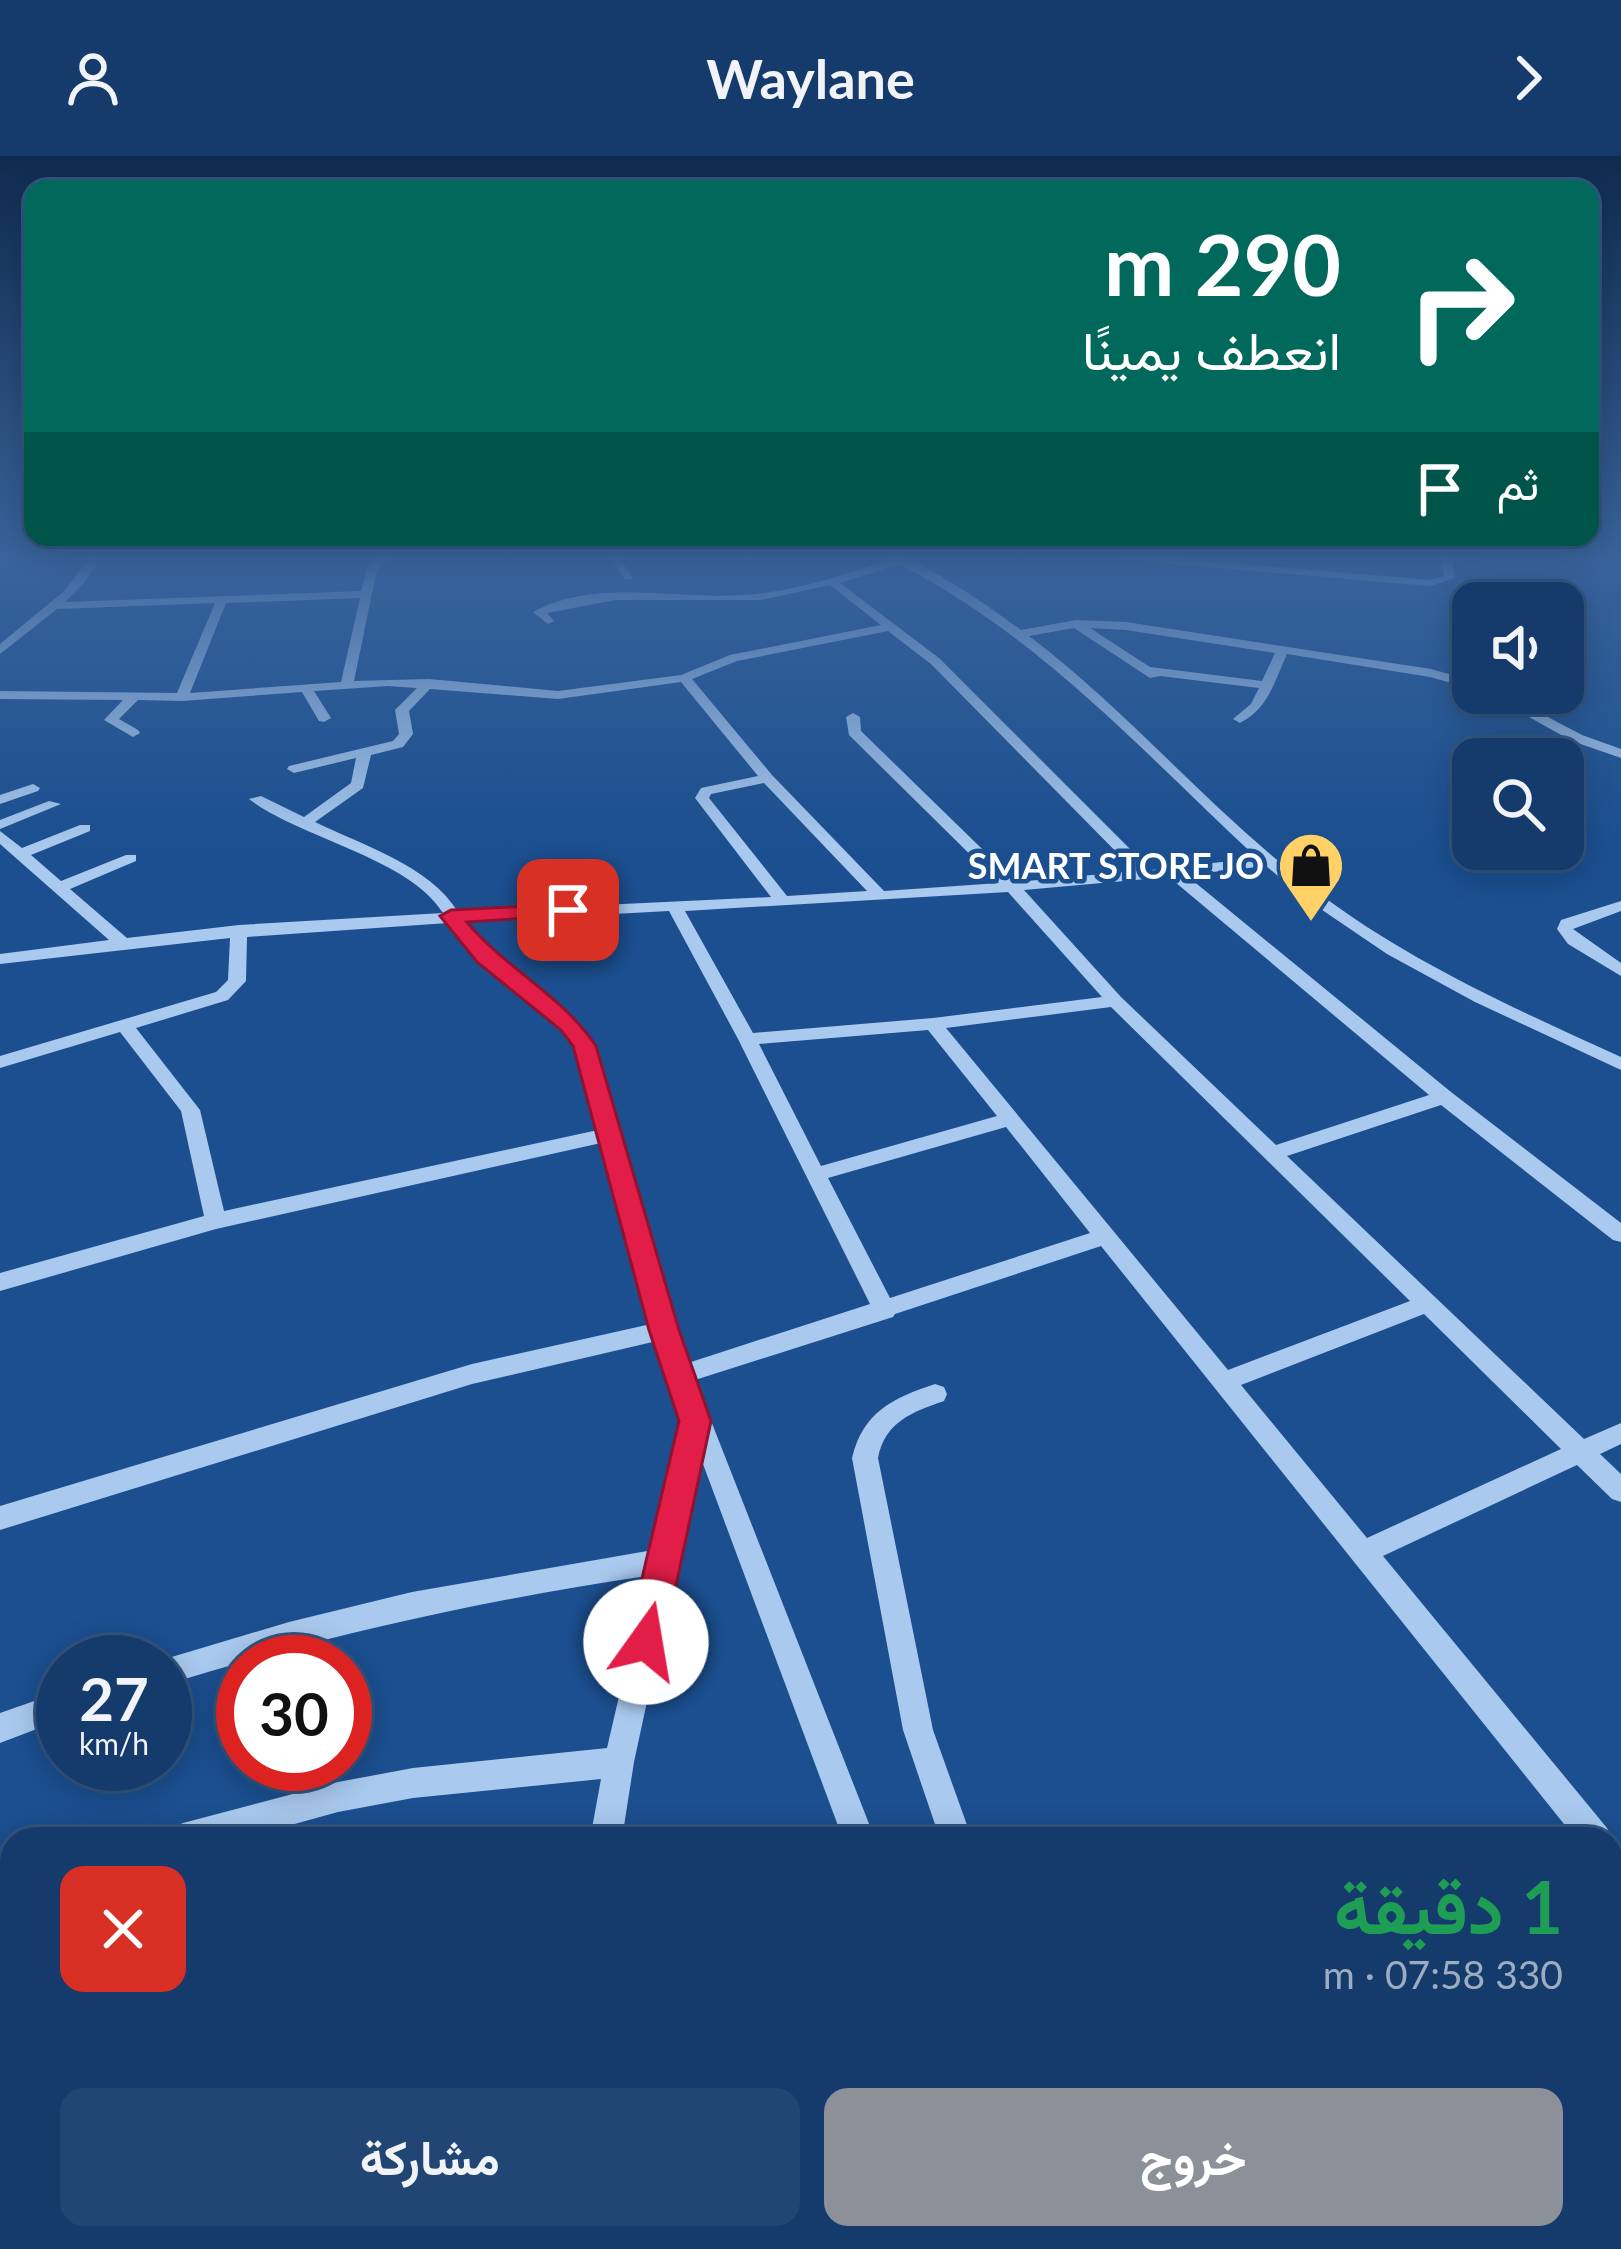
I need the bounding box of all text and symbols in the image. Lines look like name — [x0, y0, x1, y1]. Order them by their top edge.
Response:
icon: person — [60, 45, 126, 111]
icon: forward — [1495, 45, 1561, 111]
text: Waylane — [706, 46, 915, 111]
text: 290 m — [1104, 213, 1341, 314]
icon: right — [1383, 228, 1539, 384]
text: انعطف يمينًا — [1082, 317, 1341, 382]
icon: arrive — [1407, 456, 1473, 522]
text: ثم — [1497, 456, 1539, 510]
map controls — [1452, 582, 1584, 870]
button: sound — [1452, 582, 1584, 714]
button: search — [1452, 738, 1584, 870]
shop icon: SMART STORE JO — [1276, 830, 1346, 924]
place label: SMART STORE JO — [968, 843, 1264, 887]
pin — [517, 859, 619, 961]
icon: arrive — [535, 877, 601, 943]
position arrow — [583, 1579, 709, 1705]
speed limit sign: 30 — [216, 1635, 372, 1791]
text: 27 — [79, 1662, 149, 1734]
text: km/h — [79, 1725, 149, 1761]
text: 1 دقيقة — [1334, 1863, 1563, 1949]
button: close — [60, 1866, 186, 1992]
text: 330 m · 07:58 — [1323, 1951, 1563, 1997]
button: مشاركة — [60, 2088, 800, 2226]
button: خروج — [824, 2088, 1563, 2226]

